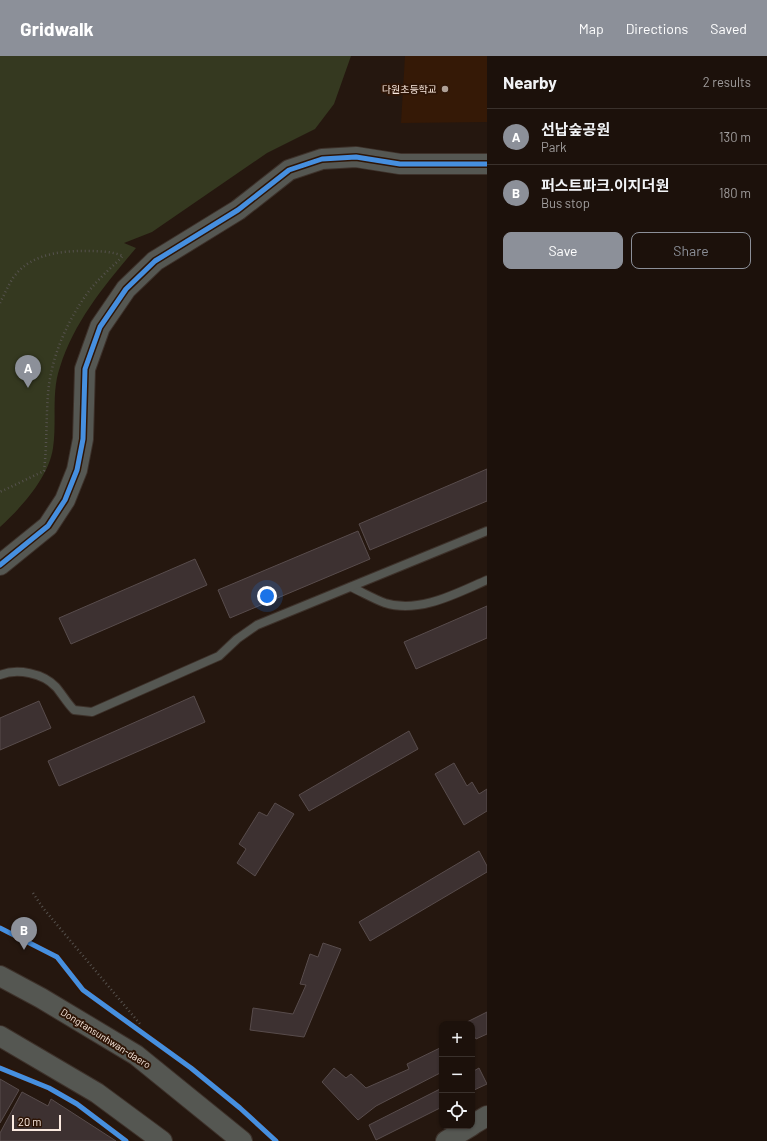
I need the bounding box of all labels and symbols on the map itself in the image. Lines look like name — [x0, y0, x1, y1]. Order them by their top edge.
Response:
place label: 다원초등학교 — [382, 83, 437, 95]
marker: 다원초등학교 — [440, 84, 450, 94]
pin: A — [15, 355, 41, 388]
your location — [257, 586, 277, 606]
pin: B — [11, 917, 37, 950]
street label: Dongtansunhwan-daero — [59, 1005, 153, 1071]
scale bar — [12, 1113, 61, 1132]

